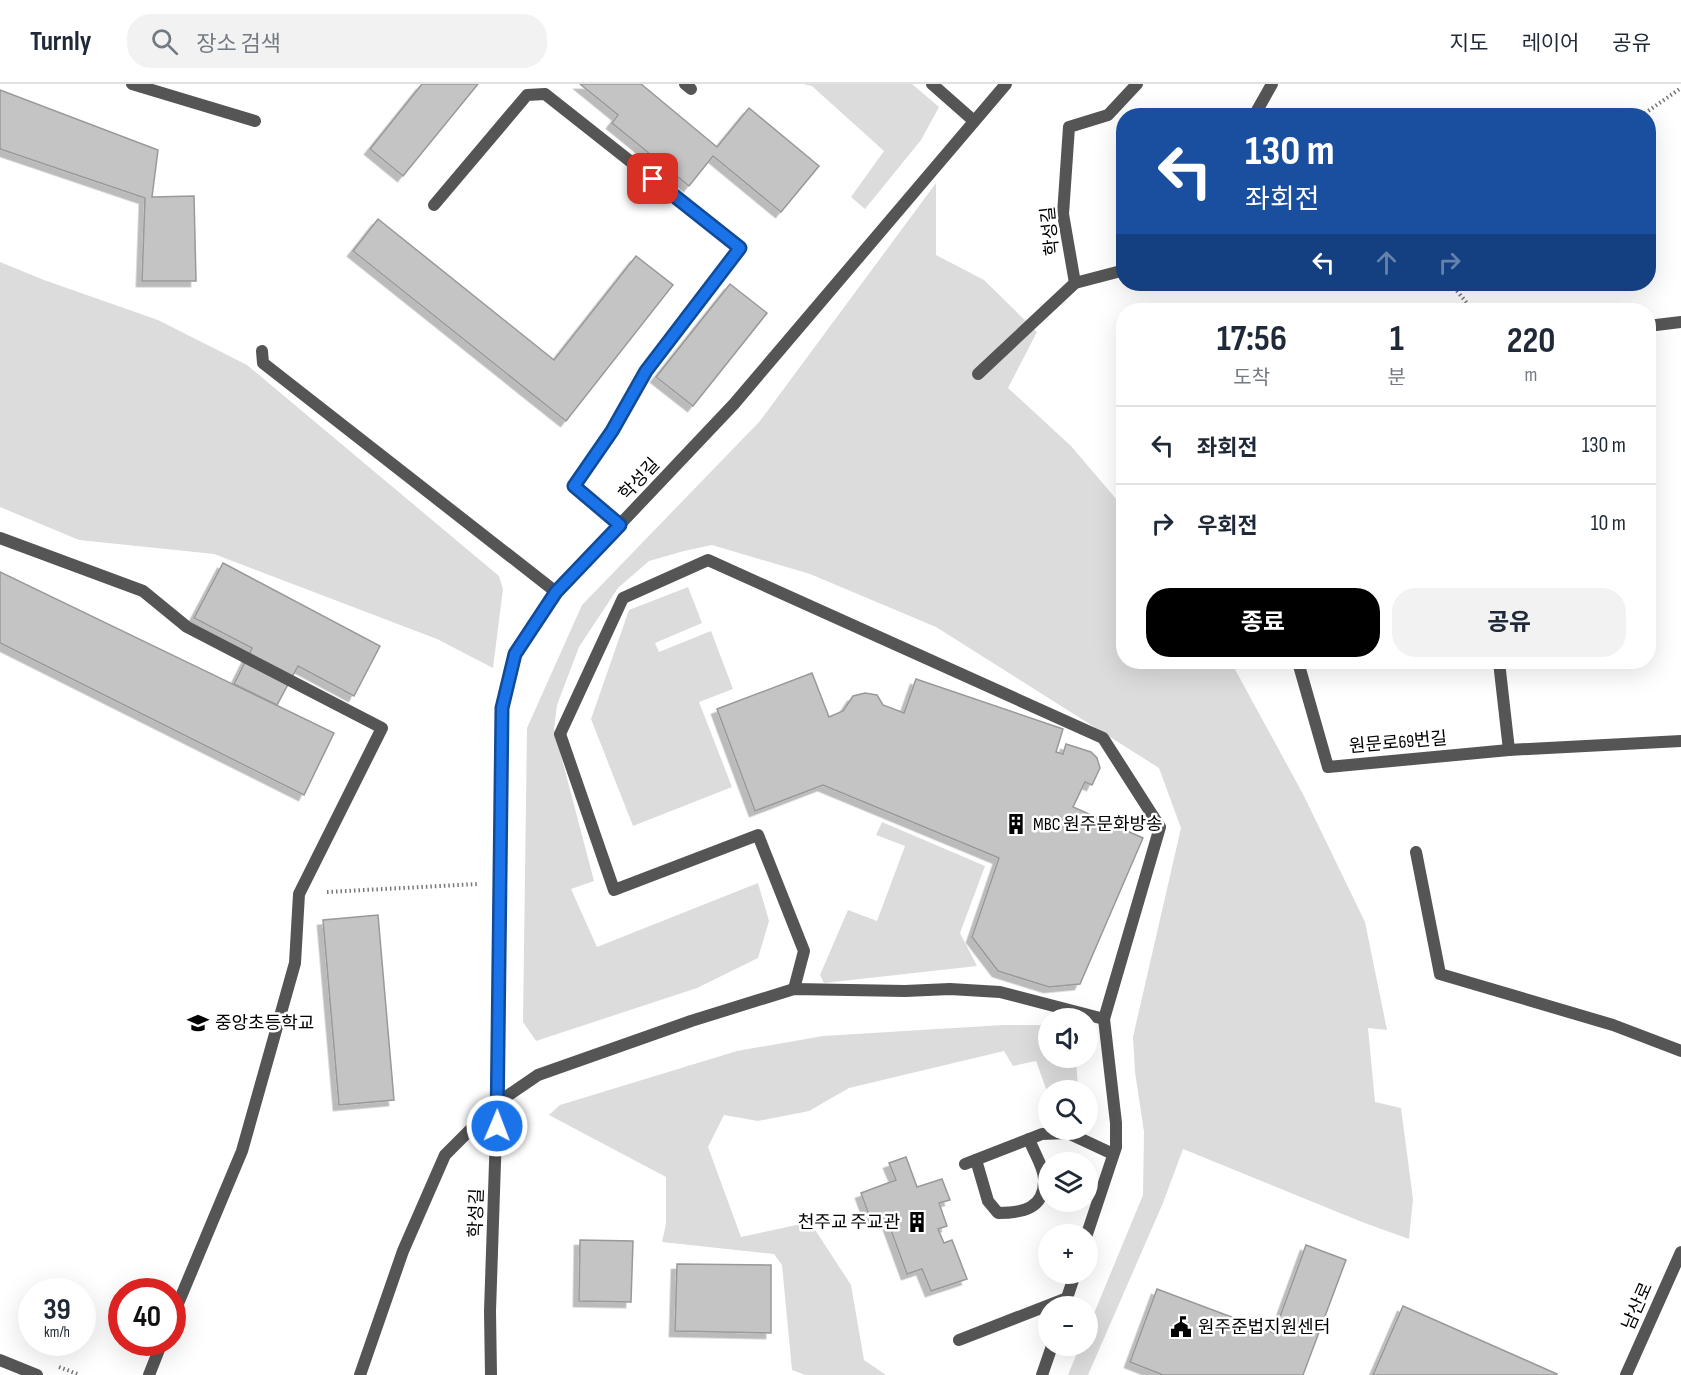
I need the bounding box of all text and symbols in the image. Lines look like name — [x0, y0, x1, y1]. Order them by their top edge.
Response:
search box — [127, 14, 547, 68]
text: Turnly — [30, 25, 91, 58]
icon: search — [148, 25, 181, 58]
text: 장소 검색 — [196, 31, 281, 58]
text: 지도 — [1450, 31, 1488, 56]
text: 레이어 — [1521, 31, 1579, 56]
text: 공유 — [1612, 31, 1651, 56]
text: 130 m — [1245, 126, 1335, 177]
icon: left — [1146, 132, 1224, 210]
pin — [627, 153, 678, 204]
icon: arrive — [636, 162, 669, 195]
text: 좌회전 — [1245, 184, 1320, 216]
street label: 학성길 — [1037, 205, 1064, 257]
icon: left — [1307, 246, 1340, 279]
icon: ahead — [1370, 246, 1403, 279]
icon: right — [1433, 246, 1466, 279]
text: 17:56 — [1217, 318, 1287, 361]
text: 1 — [1390, 318, 1404, 361]
text: 220 — [1507, 320, 1555, 363]
text: m — [1525, 363, 1537, 387]
text: 도착 — [1233, 366, 1270, 390]
text: 분 — [1388, 366, 1406, 390]
icon: left — [1146, 429, 1179, 462]
text: 130 m — [1582, 432, 1626, 459]
text: 좌회전 — [1197, 435, 1258, 462]
street label: 학성길 — [615, 454, 664, 505]
icon: right — [1146, 507, 1179, 540]
text: 10 m — [1591, 510, 1626, 537]
text: 우회전 — [1197, 513, 1258, 540]
button: 종료 — [1146, 588, 1380, 657]
button: 공유 — [1392, 588, 1626, 657]
street label: 원문로69번길 — [1348, 728, 1448, 757]
building icon: MBC 원주문화방송 — [1004, 812, 1028, 836]
place label: MBC 원주문화방송 — [1033, 814, 1163, 835]
map controls — [1038, 1008, 1098, 1356]
button: sound — [1038, 1008, 1098, 1068]
school or university icon: 중앙초등학교 — [186, 1011, 210, 1035]
place label: 중앙초등학교 — [215, 1013, 314, 1034]
button: search — [1038, 1080, 1098, 1140]
position arrow — [465, 1094, 529, 1158]
button: layers — [1038, 1152, 1098, 1212]
street label: 학성길 — [465, 1188, 488, 1238]
building icon: 천주교 주교관 — [905, 1210, 929, 1234]
place label: 천주교 주교관 — [798, 1212, 900, 1233]
button: + — [1038, 1224, 1098, 1284]
speed limit sign: 40 — [108, 1278, 186, 1356]
street label: 남산로 — [1618, 1279, 1657, 1333]
text: 39 — [43, 1292, 71, 1328]
button: − — [1038, 1296, 1098, 1356]
public building icon: 원주준법지원센터 — [1169, 1315, 1193, 1339]
place label: 원주준법지원센터 — [1198, 1317, 1330, 1338]
text: km/h — [44, 1323, 70, 1342]

